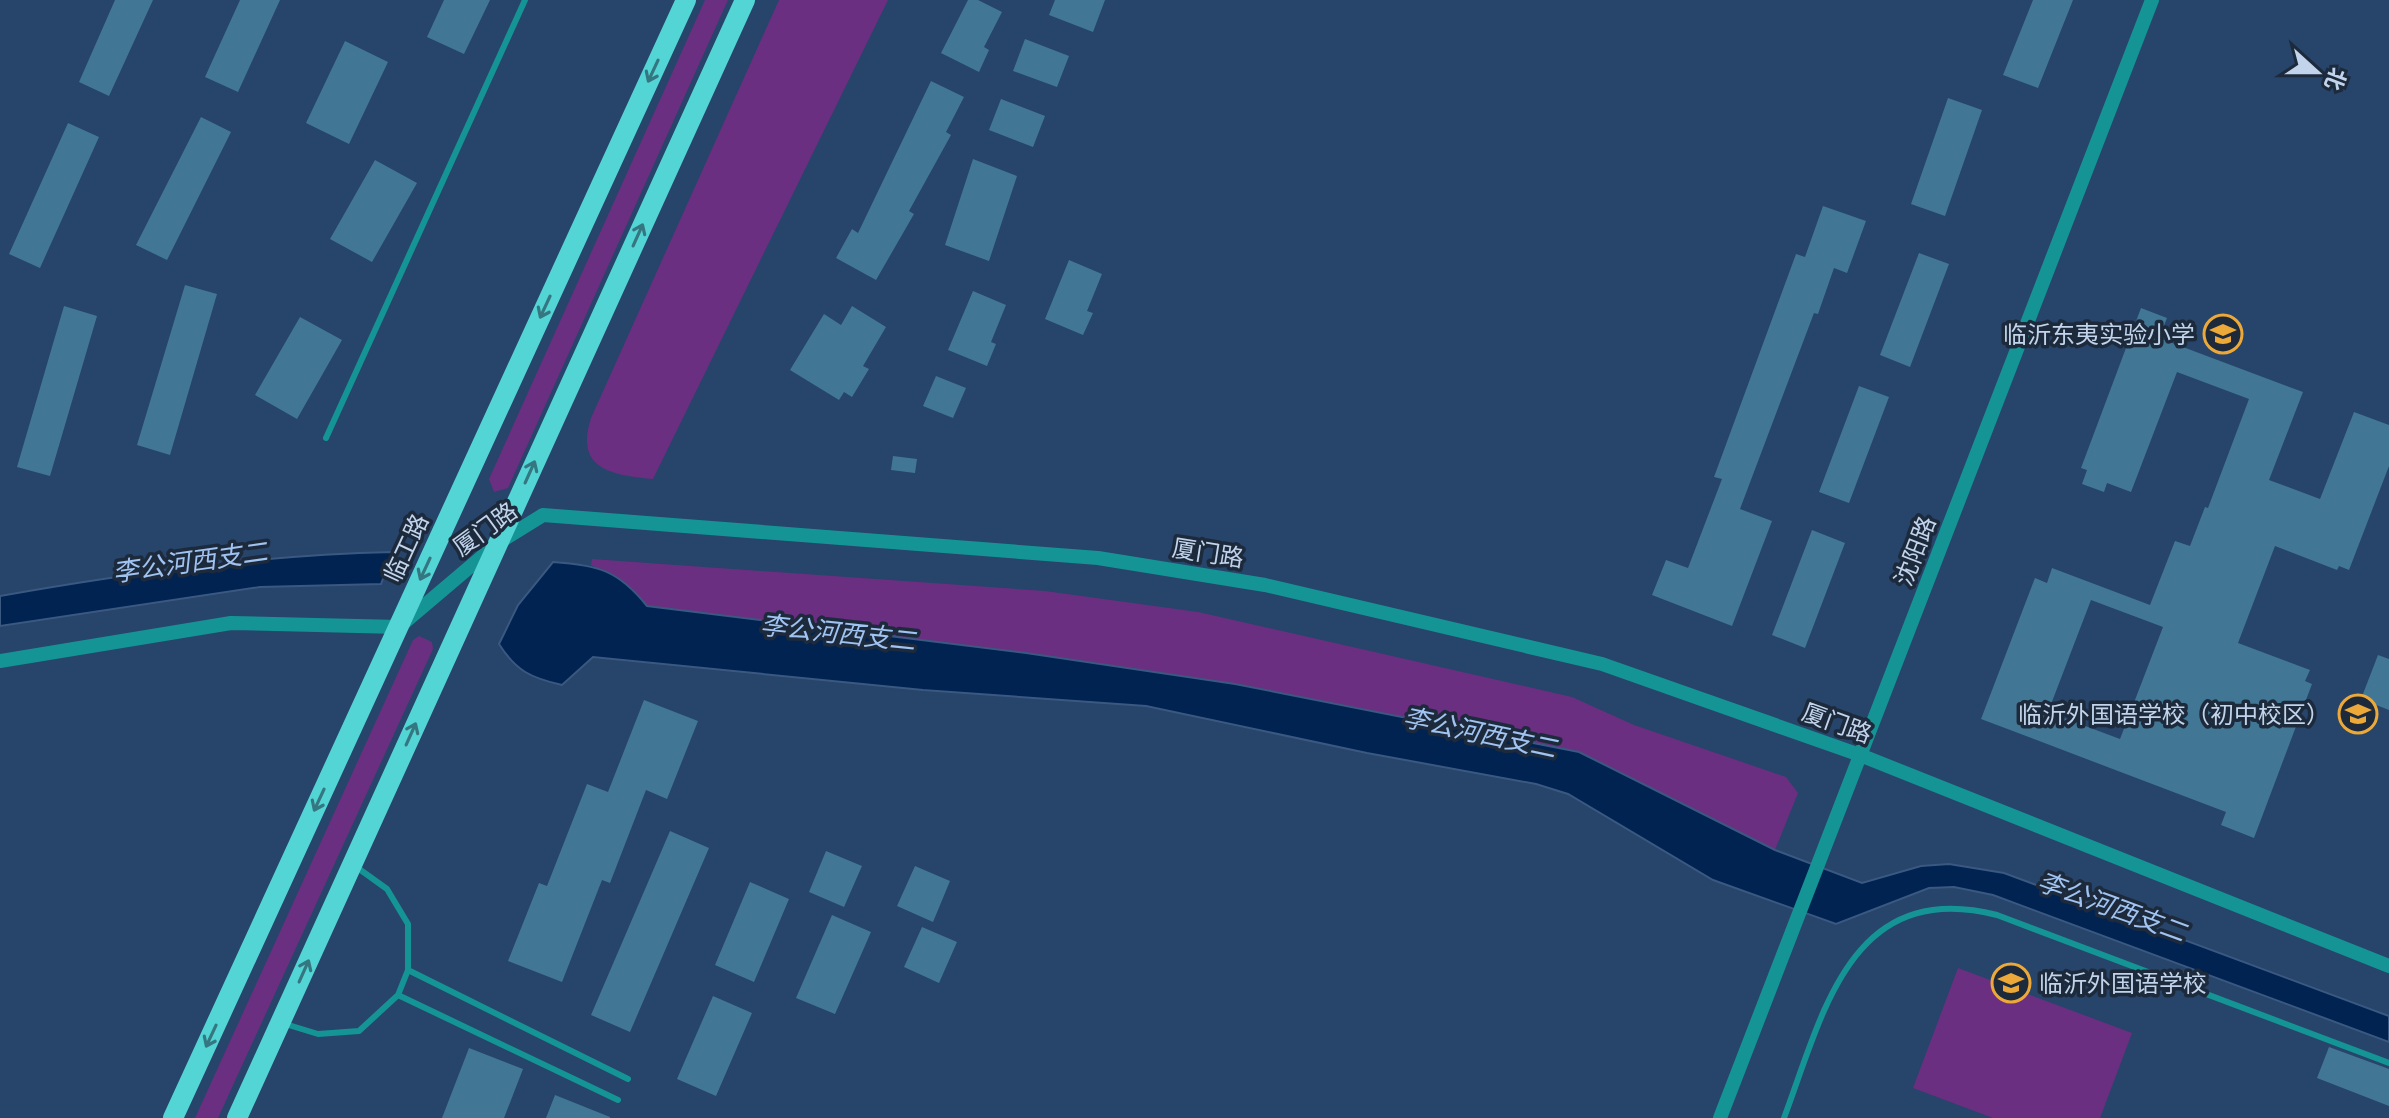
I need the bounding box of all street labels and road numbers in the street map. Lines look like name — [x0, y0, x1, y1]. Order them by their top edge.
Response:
street label: 厦门路 — [446, 494, 524, 564]
street label: 临工路 — [375, 508, 437, 588]
street label: 沈阳路 — [1886, 511, 1944, 591]
street label: 厦门路 — [1170, 530, 1246, 576]
street label: 厦门路 — [1797, 694, 1877, 752]

